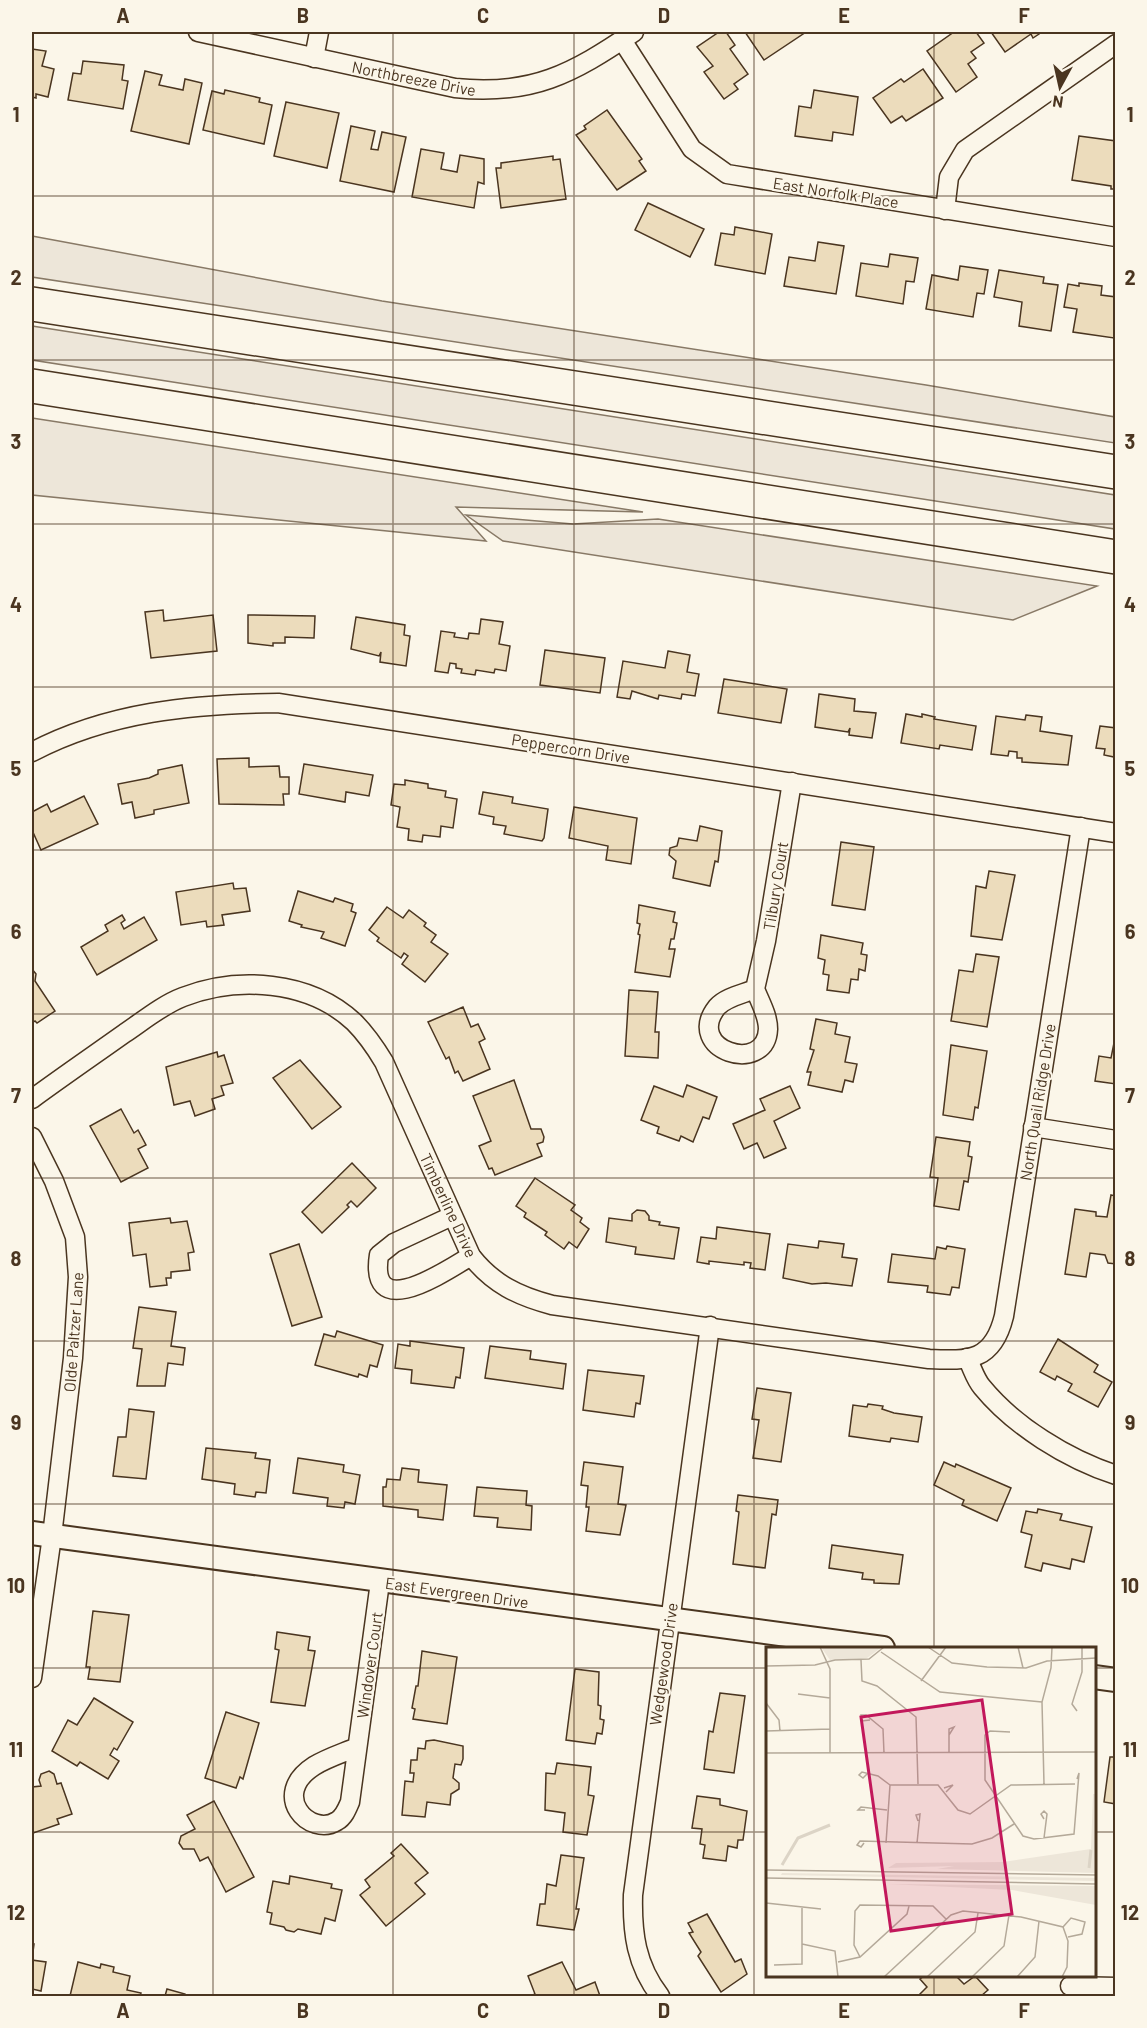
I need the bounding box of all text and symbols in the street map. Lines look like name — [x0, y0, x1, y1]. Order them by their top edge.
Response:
text: A — [116, 3, 130, 27]
text: B — [297, 3, 309, 27]
text: C — [477, 3, 489, 27]
text: D — [658, 3, 670, 27]
text: E — [838, 3, 850, 27]
text: F — [1018, 3, 1030, 27]
street label: Northbreeze Drive — [350, 57, 478, 99]
north arrow — [1030, 57, 1090, 117]
text: N — [1051, 92, 1064, 112]
text: 1 — [12, 102, 20, 126]
text: 1 — [1126, 102, 1134, 126]
street label: East Norfolk Place — [772, 173, 900, 211]
text: 2 — [10, 265, 22, 289]
text: 2 — [1124, 265, 1136, 289]
text: 3 — [11, 429, 21, 453]
text: 3 — [1125, 429, 1135, 453]
text: 4 — [10, 592, 22, 616]
text: 4 — [1124, 592, 1136, 616]
street label: Peppercorn Drive — [510, 729, 632, 767]
text: 5 — [11, 756, 22, 780]
text: 5 — [1125, 756, 1136, 780]
street label: Tilbury Court — [759, 840, 791, 932]
text: 6 — [11, 919, 22, 943]
text: 6 — [1125, 919, 1136, 943]
street label: North Quail Ridge Drive — [1015, 1022, 1059, 1182]
text: 7 — [11, 1083, 21, 1107]
text: 7 — [1125, 1083, 1135, 1107]
street label: Timberline Drive — [417, 1150, 481, 1260]
text: 8 — [11, 1246, 22, 1270]
text: 8 — [1125, 1246, 1136, 1270]
street label: Olde Paltzer Lane — [59, 1271, 87, 1393]
text: 9 — [11, 1410, 21, 1434]
text: 9 — [1125, 1410, 1135, 1434]
text: 10 — [7, 1573, 25, 1597]
street label: East Evergreen Drive — [384, 1573, 530, 1611]
text: 10 — [1121, 1573, 1139, 1597]
street label: Wedgewood Drive — [645, 1601, 681, 1727]
street label: Windover Court — [352, 1610, 386, 1720]
inset map — [766, 1647, 1096, 1977]
text: 11 — [9, 1737, 23, 1761]
text: 11 — [1123, 1737, 1137, 1761]
text: 12 — [7, 1900, 25, 1924]
text: 12 — [1121, 1900, 1139, 1924]
text: A — [116, 1998, 130, 2022]
text: B — [297, 1998, 309, 2022]
text: C — [477, 1998, 489, 2022]
text: D — [658, 1998, 670, 2022]
text: E — [838, 1998, 850, 2022]
text: F — [1018, 1998, 1030, 2022]

